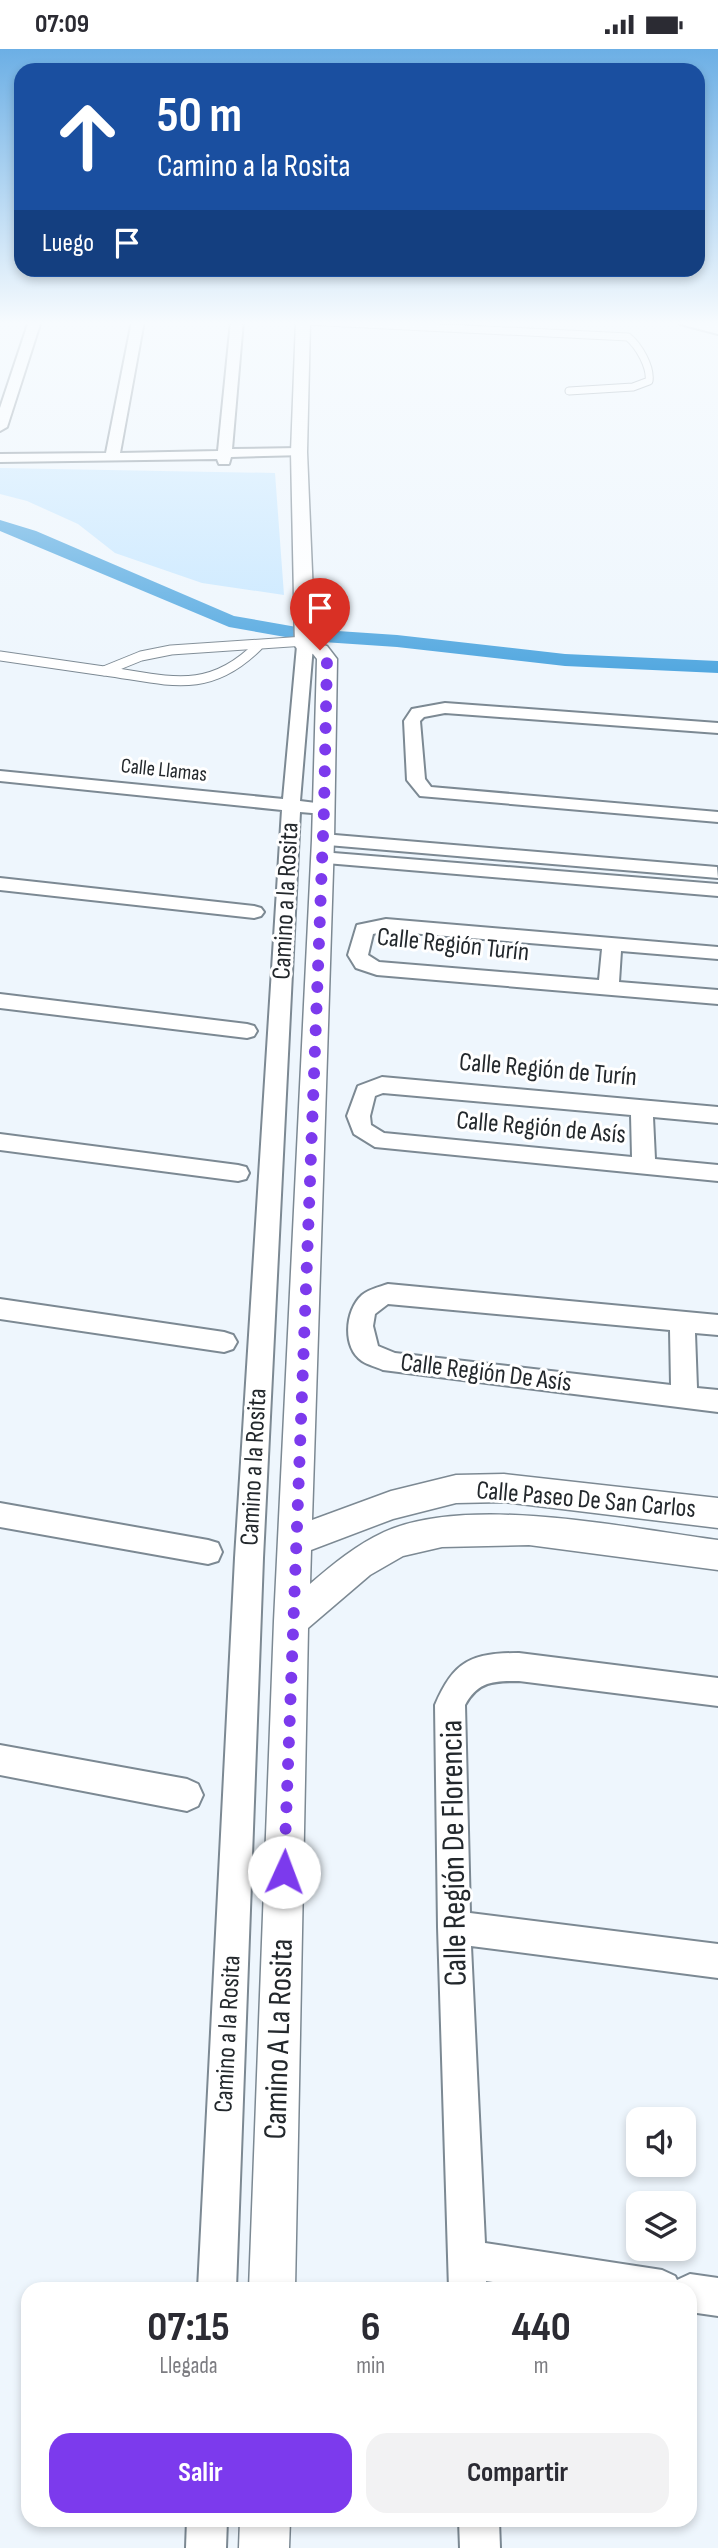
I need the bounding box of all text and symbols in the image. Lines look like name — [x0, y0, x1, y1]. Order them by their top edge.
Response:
text: 07:09 — [35, 9, 89, 40]
text: 50 m — [157, 87, 242, 146]
icon: ahead — [42, 91, 133, 182]
text: Camino a la Rosita — [157, 147, 351, 186]
icon: arrive — [108, 224, 146, 262]
text: Luego — [42, 228, 94, 259]
pin — [290, 578, 350, 650]
icon: arrive — [301, 589, 339, 627]
street label: Calle Llamas — [120, 753, 208, 787]
street label: Camino a la Rosita — [266, 822, 306, 980]
street label: Calle Región Turín — [375, 922, 531, 968]
street label: Calle Región de Turín — [458, 1047, 638, 1093]
street label: Calle Región de Asís — [455, 1105, 627, 1151]
street label: Calle Región De Asís — [399, 1347, 573, 1399]
street label: Camino a la Rosita — [234, 1388, 274, 1546]
street label: Calle Paseo De San Carlos — [475, 1475, 697, 1525]
street label: Calle Región De Florencia — [432, 1719, 476, 1987]
position arrow — [247, 1835, 321, 1909]
street label: Camino A La Rosita — [256, 1938, 302, 2140]
street label: Camino a la Rosita — [208, 1955, 248, 2113]
map controls — [626, 2107, 696, 2261]
button: sound — [626, 2107, 696, 2177]
button: layers — [626, 2191, 696, 2261]
text: 07:15 — [147, 2302, 230, 2353]
text: 6 — [361, 2302, 381, 2353]
text: 440 — [511, 2302, 571, 2353]
text: Llegada — [159, 2352, 218, 2380]
text: min — [356, 2352, 385, 2380]
text: m — [534, 2352, 548, 2380]
button: Salir — [49, 2433, 352, 2513]
button: Compartir — [366, 2433, 669, 2513]

